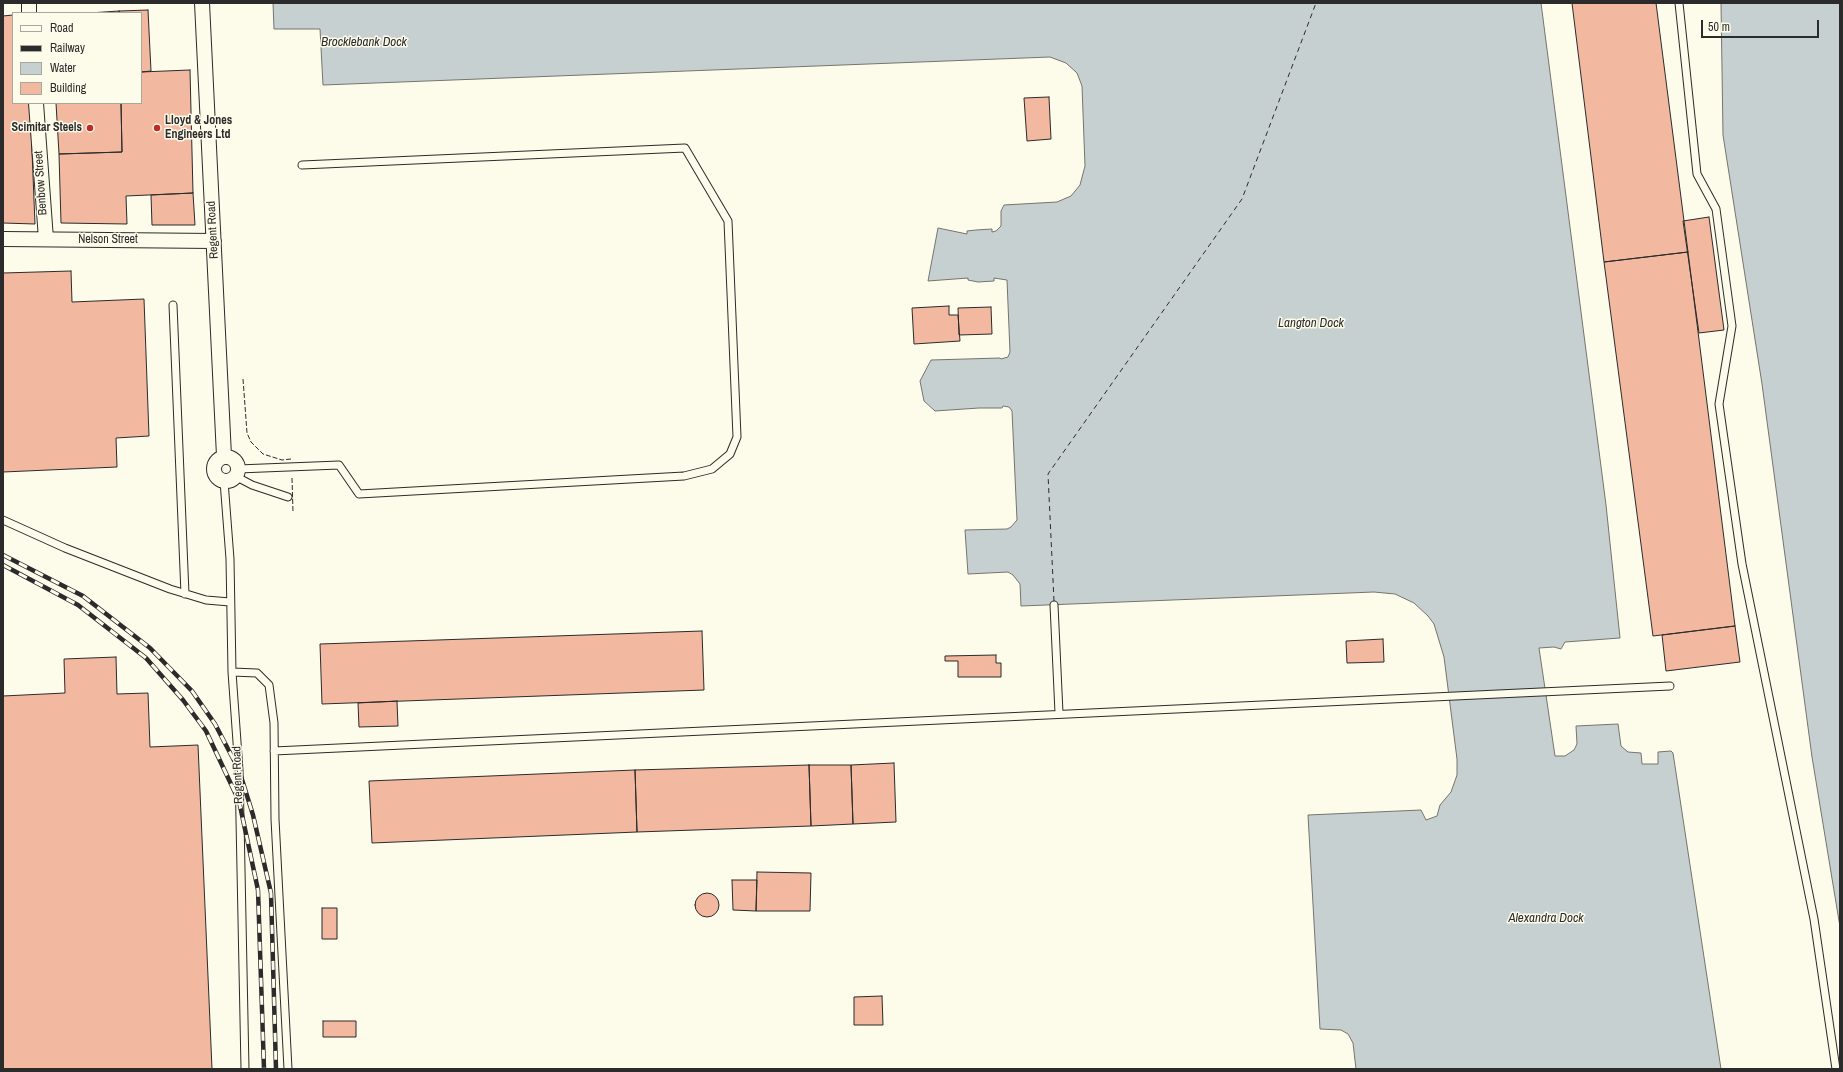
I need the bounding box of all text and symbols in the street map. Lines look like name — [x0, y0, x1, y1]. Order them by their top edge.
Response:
legend — [12, 12, 142, 104]
scale bar — [1703, 12, 1821, 38]
text: 50 m — [1708, 19, 1730, 35]
text: Road — [50, 20, 74, 36]
water label: Brocklebank Dock — [321, 35, 407, 51]
text: Railway — [50, 40, 85, 56]
text: Water — [50, 60, 76, 76]
text: Building — [50, 80, 86, 96]
place label: Lloyd & Jones Engineers Ltd — [165, 114, 232, 142]
place label: Scimitar Steels — [11, 121, 82, 135]
marker: Scimitar Steels — [85, 123, 95, 133]
marker: Lloyd & Jones Engineers Ltd — [152, 123, 162, 133]
street label: Benbow Street — [32, 150, 50, 216]
street label: Regent Road — [204, 201, 222, 259]
street label: Nelson Street — [78, 233, 138, 247]
water label: Langton Dock — [1278, 316, 1344, 332]
street label: Regent Road — [230, 746, 246, 804]
water label: Alexandra Dock — [1508, 911, 1584, 927]

